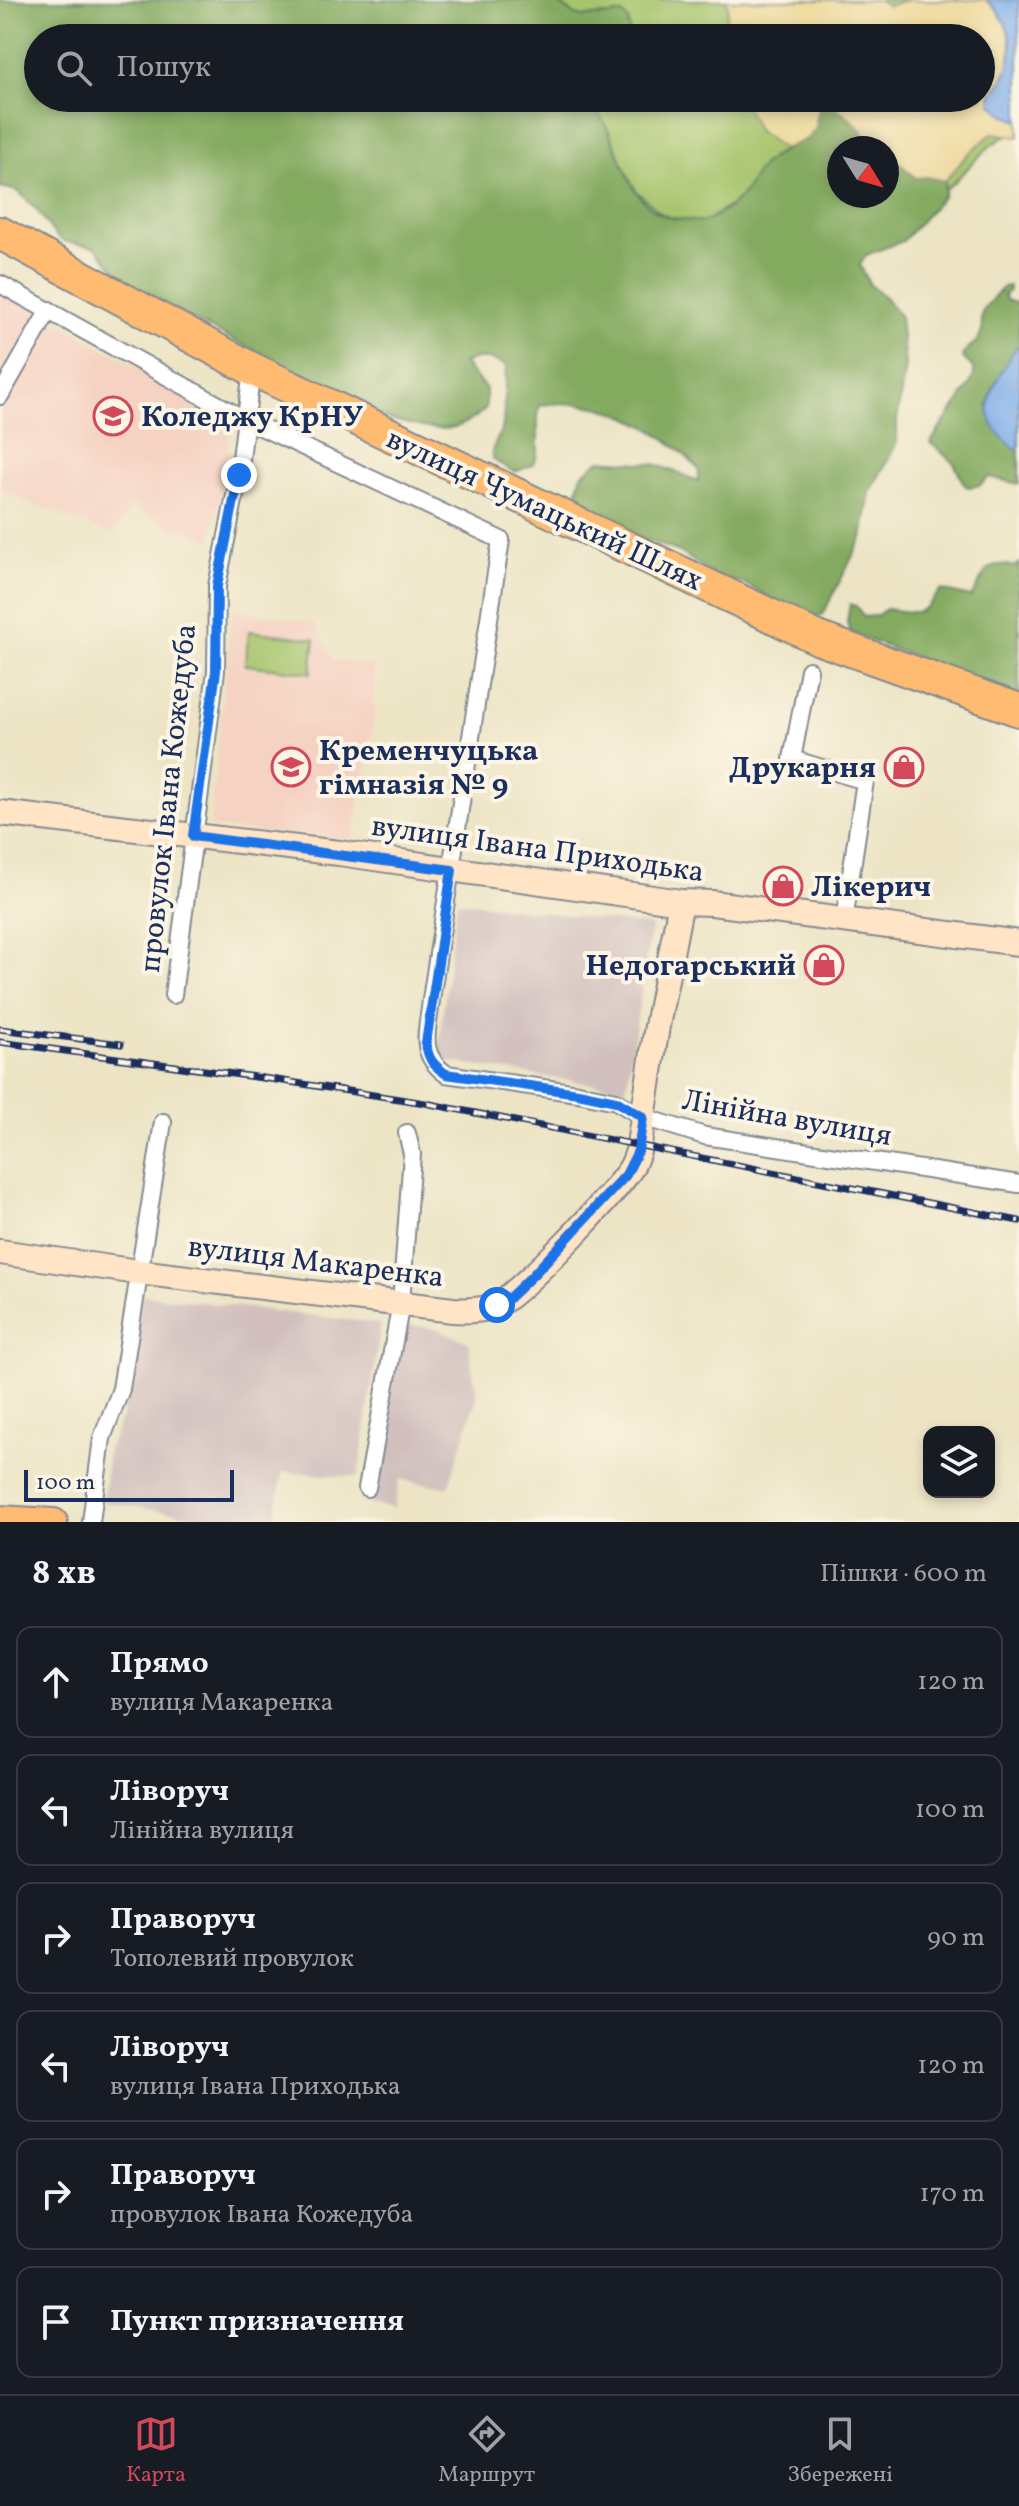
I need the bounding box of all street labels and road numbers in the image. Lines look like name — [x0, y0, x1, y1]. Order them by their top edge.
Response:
street label: вулиця Чумацький Шлях — [379, 419, 709, 603]
street label: провулок Івана Кожедуба — [130, 622, 208, 974]
street label: вулиця Івана Приходька — [369, 806, 707, 894]
street label: Лінійна вулиця — [678, 1080, 895, 1158]
street label: вулиця Макаренка — [185, 1226, 446, 1300]

